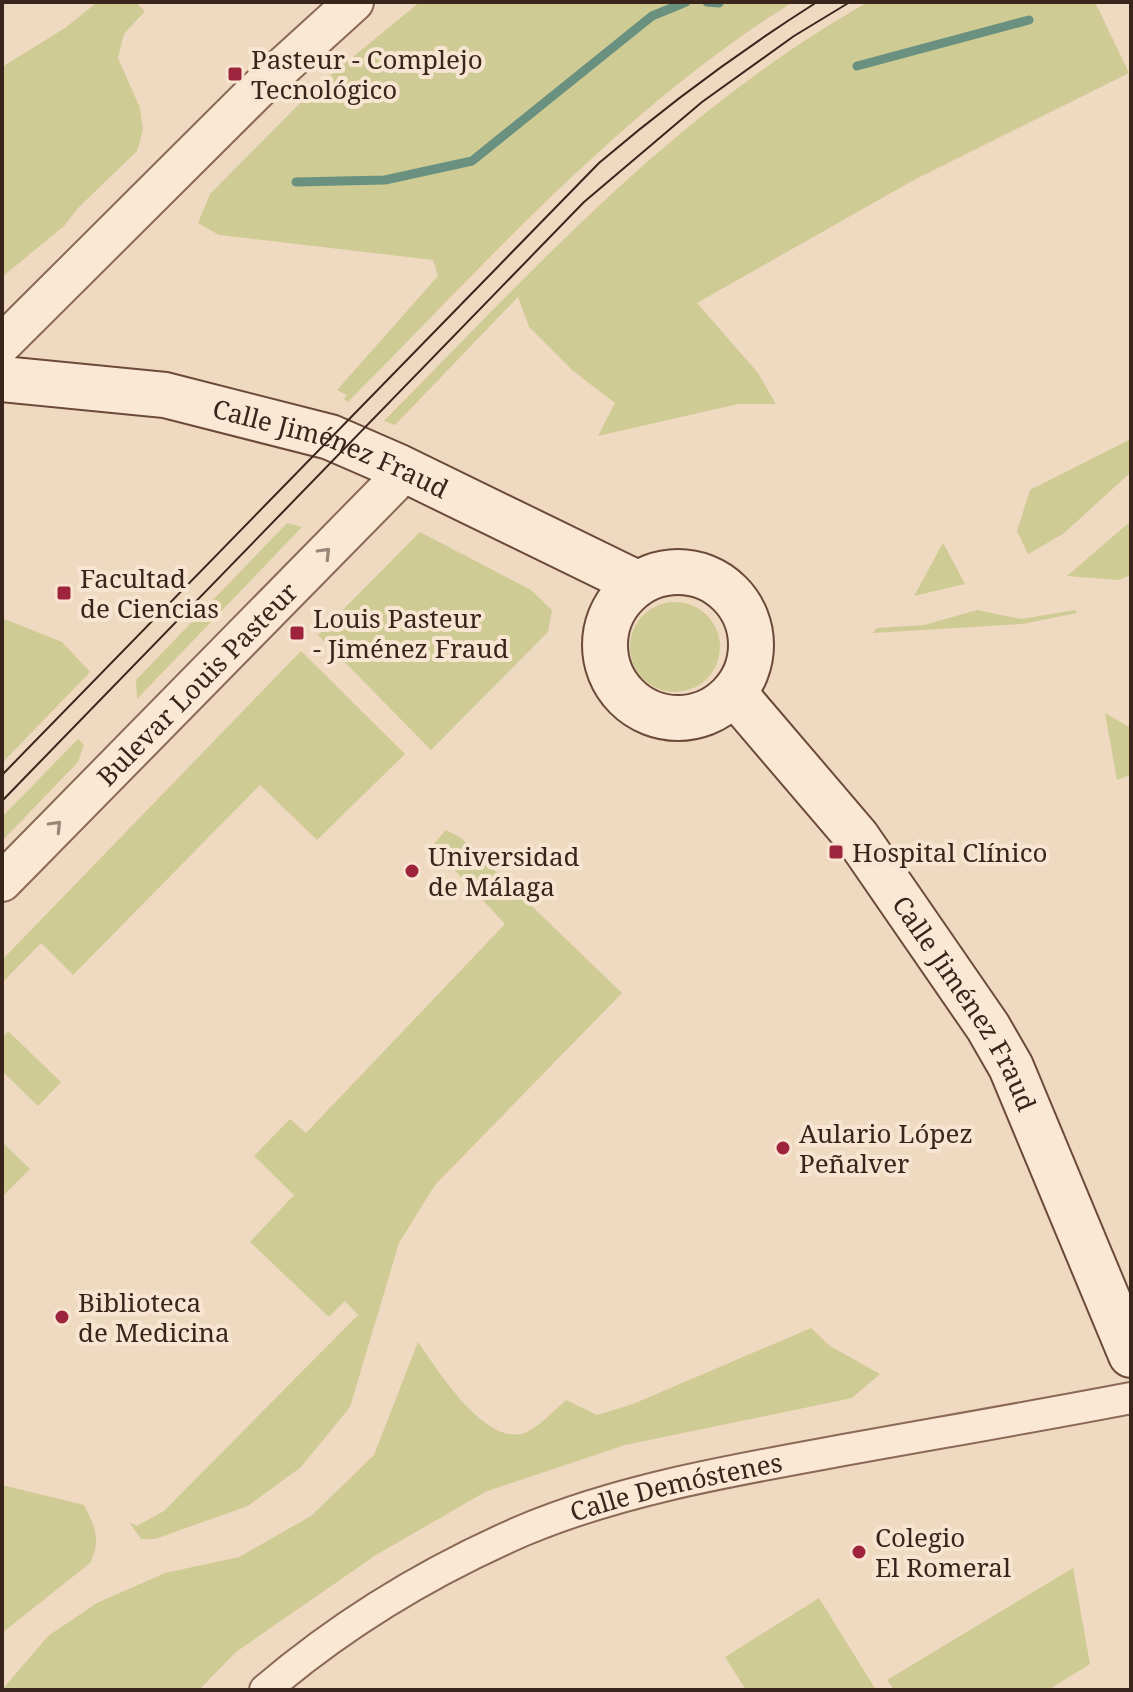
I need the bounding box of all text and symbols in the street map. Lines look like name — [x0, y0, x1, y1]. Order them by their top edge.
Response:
place label: Pasteur - Complejo Tecnológico — [251, 41, 483, 107]
marker: Pasteur - Complejo Tecnológico — [226, 65, 244, 83]
street label: Calle Jiménez Fraud — [209, 390, 455, 506]
one-way arrow — [316, 548, 330, 562]
place label: Facultad de Ciencias — [80, 560, 219, 626]
street label: Bulevar Louis Pasteur — [88, 574, 305, 794]
marker: Facultad de Ciencias — [55, 584, 73, 602]
place label: Louis Pasteur - Jiménez Fraud — [313, 600, 509, 666]
marker: Louis Pasteur - Jiménez Fraud — [288, 624, 306, 642]
one-way arrow — [47, 821, 61, 835]
place label: Hospital Clínico — [852, 834, 1047, 870]
place label: Universidad de Málaga — [428, 838, 580, 904]
marker: Hospital Clínico — [827, 843, 845, 861]
marker: Universidad de Málaga — [403, 862, 421, 880]
street label: Calle Jiménez Fraud — [884, 888, 1045, 1116]
place label: Aulario López Peñalver — [799, 1115, 973, 1181]
marker: Aulario López Peñalver — [774, 1139, 792, 1157]
place label: Biblioteca de Medicina — [78, 1284, 230, 1350]
marker: Biblioteca de Medicina — [53, 1308, 71, 1326]
street label: Calle Demóstenes — [565, 1444, 785, 1530]
place label: Colegio El Romeral — [875, 1519, 1011, 1585]
marker: Colegio El Romeral — [850, 1543, 868, 1561]

